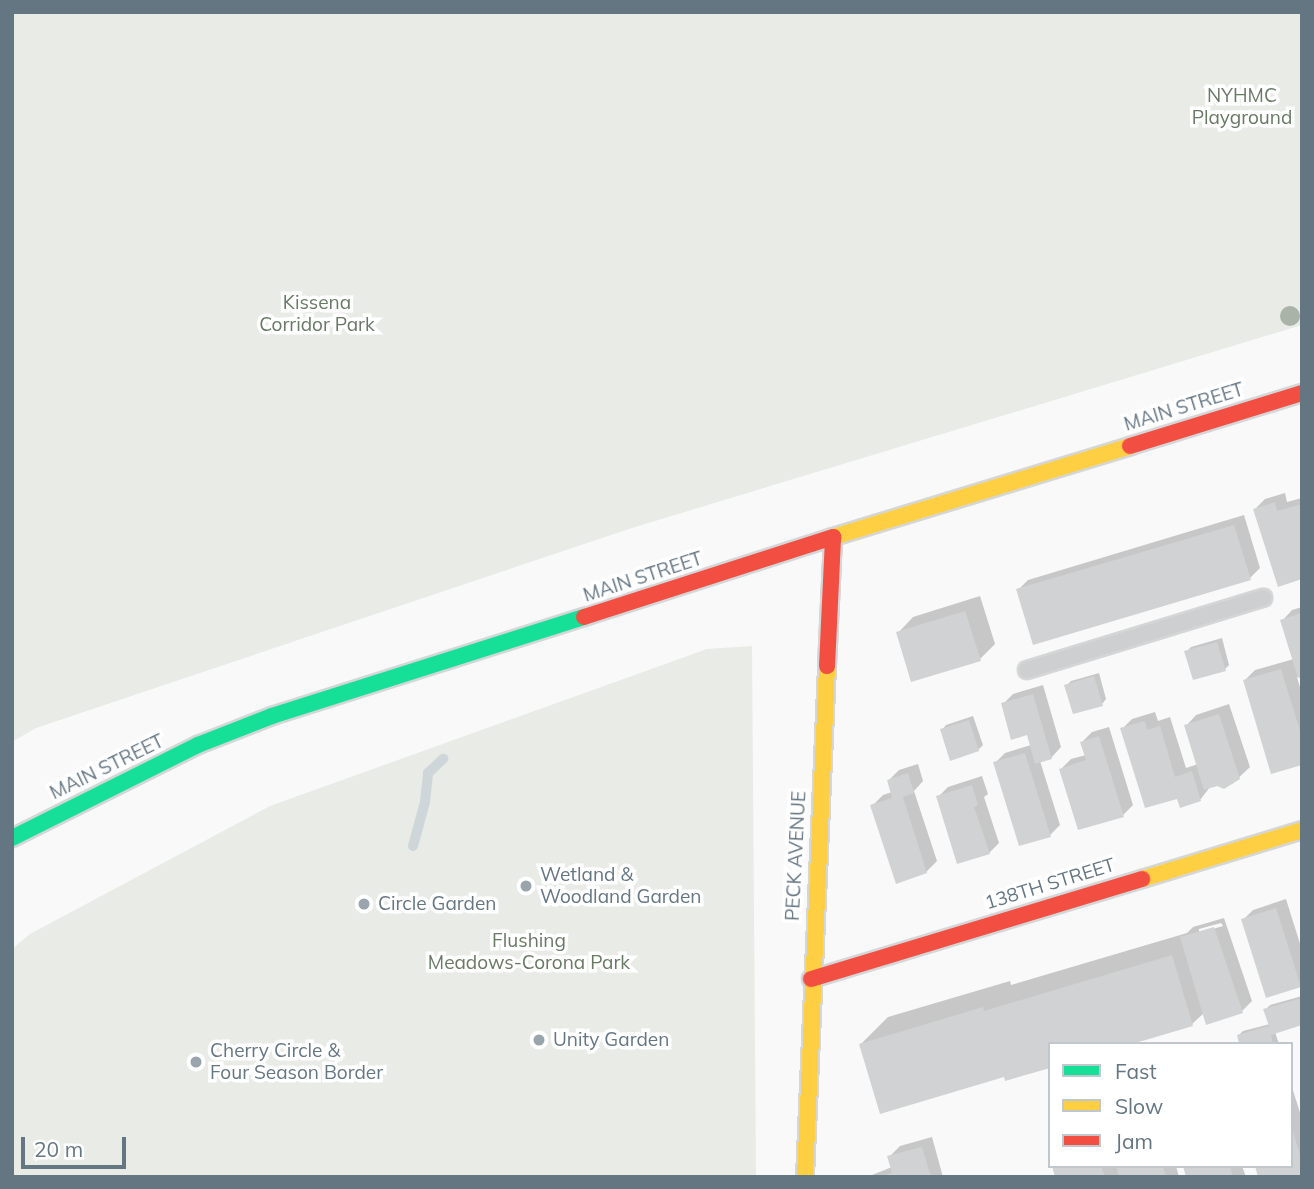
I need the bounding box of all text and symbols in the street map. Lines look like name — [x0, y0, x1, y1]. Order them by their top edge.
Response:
park label: NYHMC Playground — [1192, 85, 1292, 129]
park label: Kissena Corridor Park — [259, 292, 375, 336]
street label: MAIN STREET — [1121, 378, 1247, 436]
street label: MAIN STREET — [580, 547, 706, 607]
street label: MAIN STREET — [46, 730, 168, 804]
street label: PECK AVENUE — [781, 790, 811, 922]
street label: 138TH STREET — [982, 853, 1118, 915]
place label: Wetland & Woodland Garden — [540, 864, 701, 908]
marker: Wetland & Woodland Garden — [518, 878, 534, 894]
place label: Circle Garden — [378, 893, 496, 915]
marker: Circle Garden — [356, 896, 372, 912]
park label: Flushing Meadows-Corona Park — [428, 930, 630, 974]
place label: Unity Garden — [553, 1029, 669, 1051]
marker: Unity Garden — [531, 1032, 547, 1048]
place label: Cherry Circle & Four Season Border — [210, 1040, 383, 1084]
legend — [1048, 1042, 1293, 1168]
marker: Cherry Circle & Four Season Border — [188, 1054, 204, 1070]
text: Fast — [1115, 1058, 1157, 1084]
text: Slow — [1115, 1093, 1163, 1119]
scale bar — [24, 1122, 130, 1166]
text: Jam — [1115, 1128, 1153, 1154]
text: 20 m — [34, 1136, 83, 1162]

